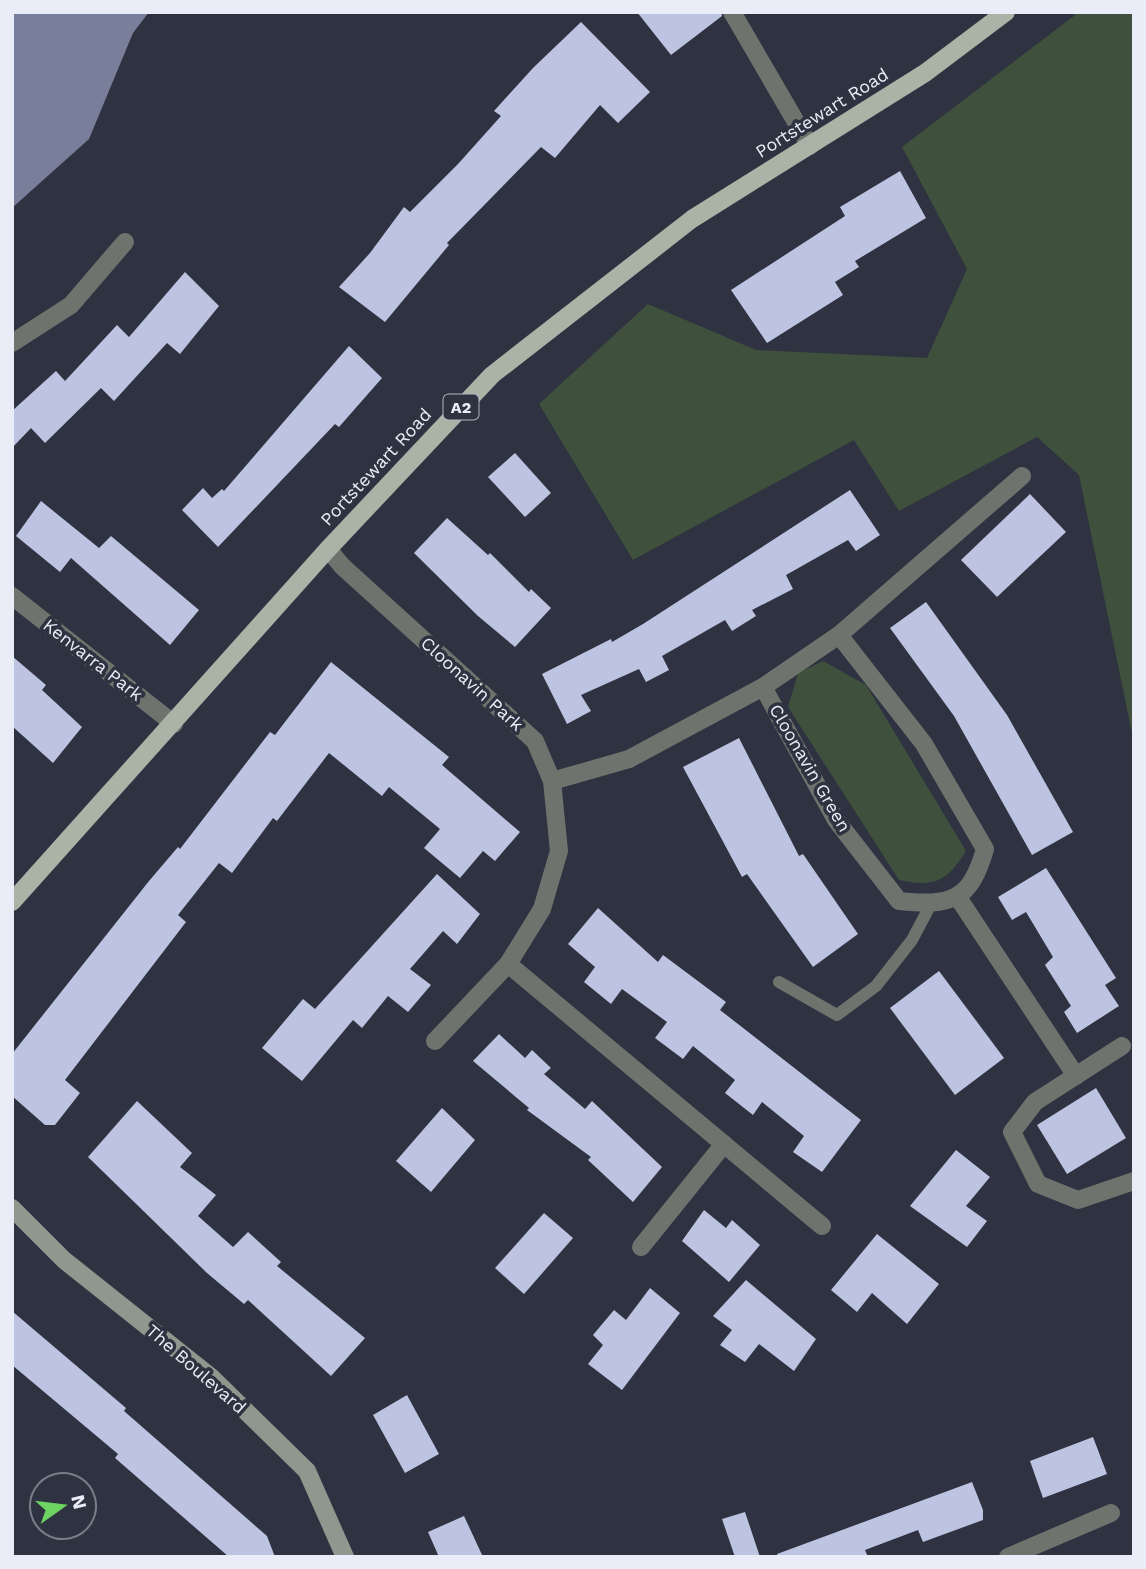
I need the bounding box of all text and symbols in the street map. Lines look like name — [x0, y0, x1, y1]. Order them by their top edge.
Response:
street label: Portstewart Road — [751, 63, 892, 162]
road number: A2 — [444, 394, 478, 420]
street label: Portstewart Road — [316, 404, 435, 530]
street label: Kenvarra Park — [39, 614, 147, 705]
street label: Cloonavin Park — [417, 632, 528, 735]
street label: Cloonavin Green — [765, 700, 856, 835]
street label: The Boulevard — [142, 1320, 250, 1418]
north arrow — [28, 1471, 98, 1541]
text: N — [66, 1492, 92, 1512]

